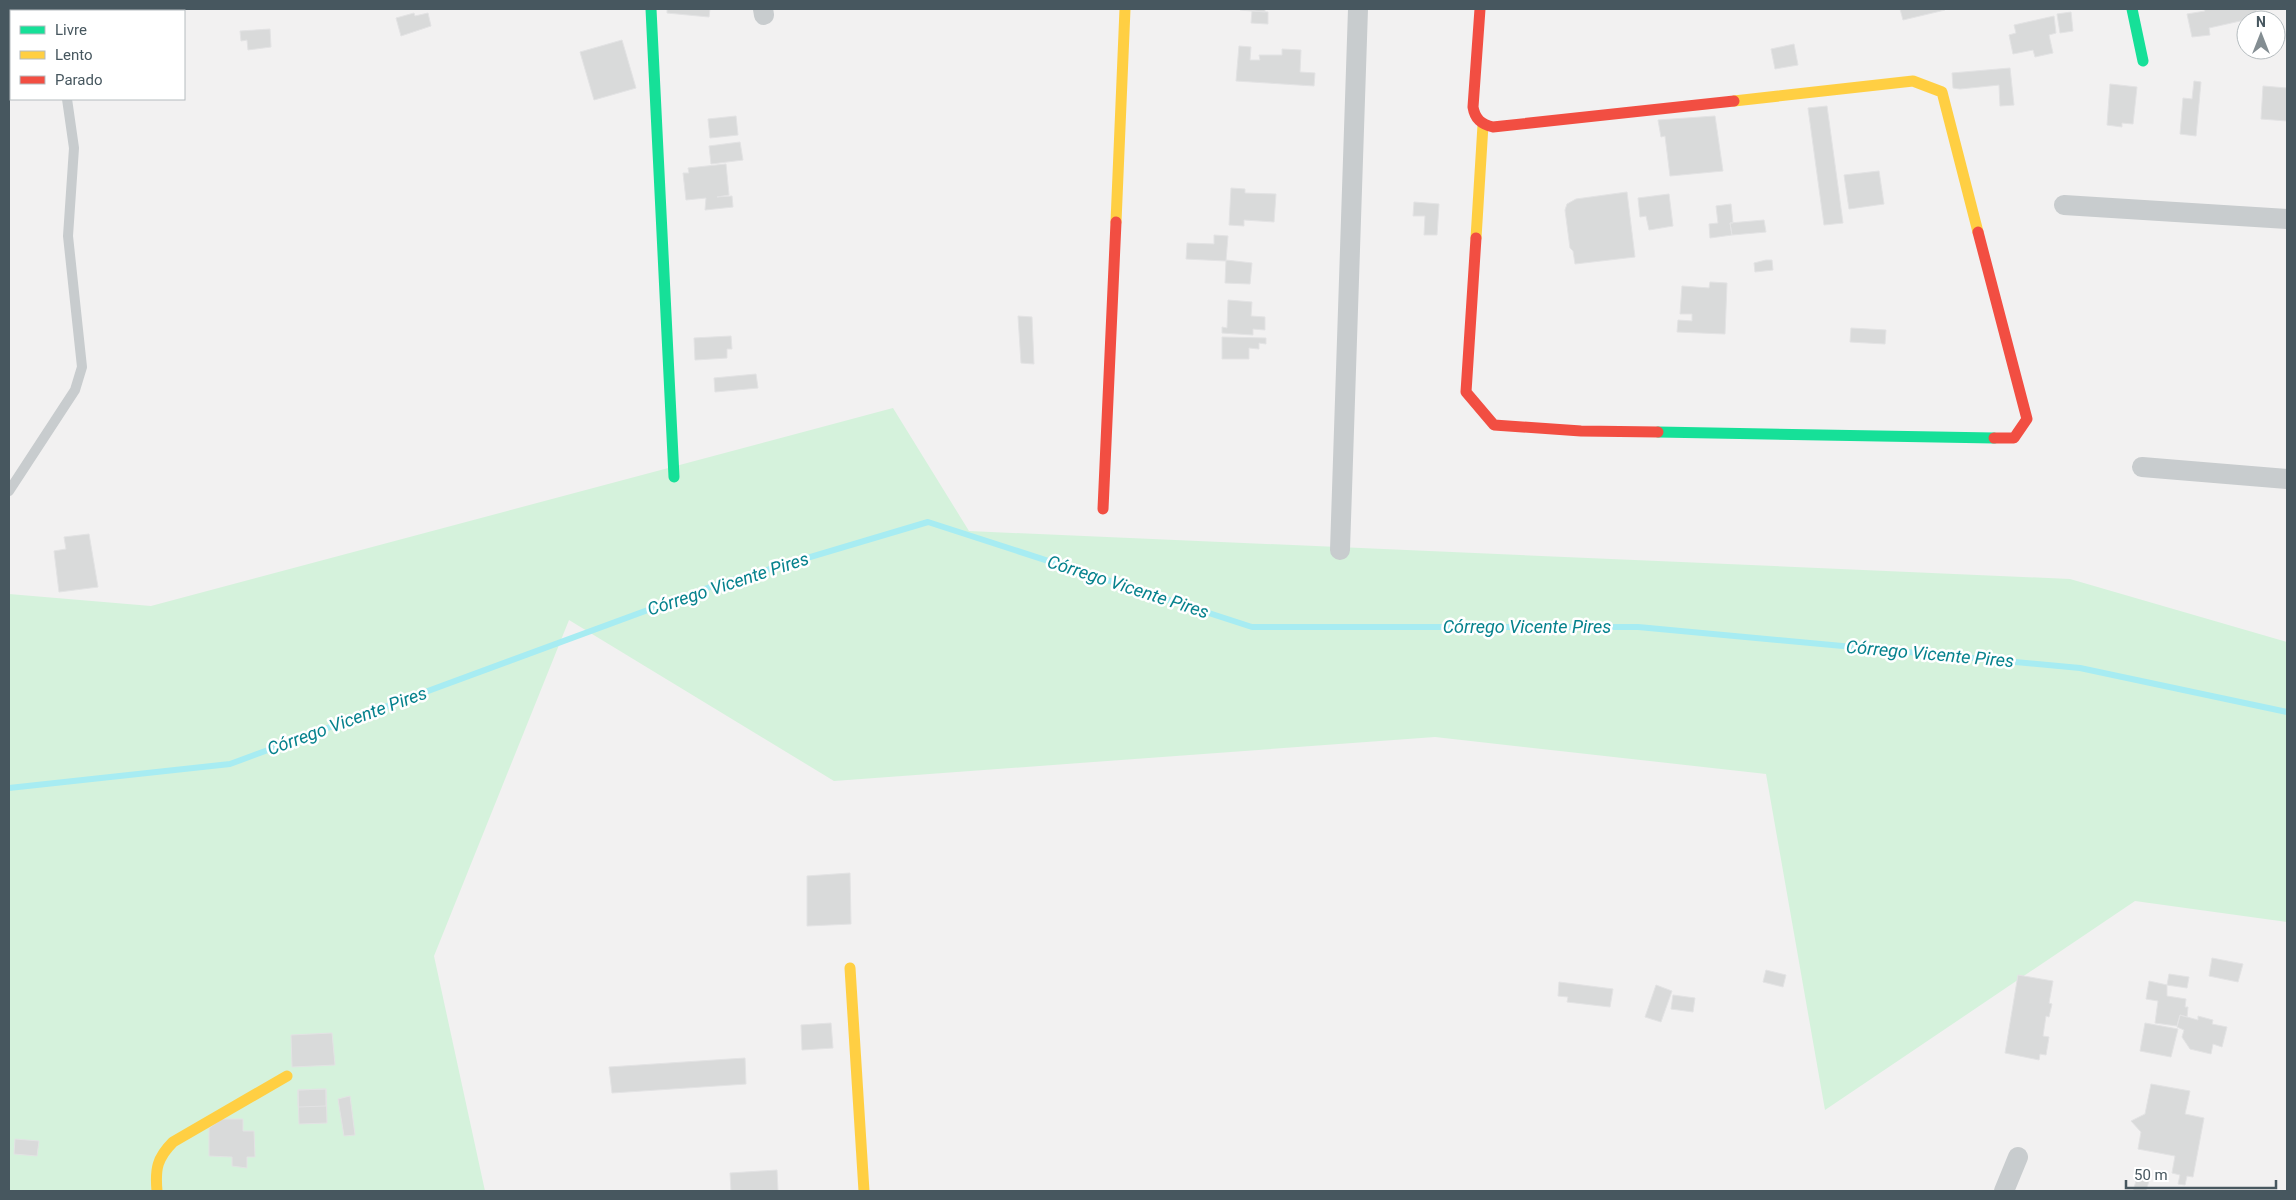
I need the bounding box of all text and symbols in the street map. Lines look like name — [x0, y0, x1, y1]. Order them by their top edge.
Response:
legend — [10, 10, 185, 100]
north arrow — [2236, 10, 2286, 60]
text: N — [2256, 14, 2266, 30]
text: Livre — [55, 21, 87, 39]
text: Lento — [55, 46, 93, 64]
text: Parado — [55, 71, 103, 89]
water label: Córrego Vicente Pires — [644, 548, 811, 620]
water label: Córrego Vicente Pires — [1045, 551, 1212, 623]
water label: Córrego Vicente Pires — [1443, 616, 1611, 637]
water label: Córrego Vicente Pires — [1845, 636, 2015, 671]
water label: Córrego Vicente Pires — [264, 682, 430, 759]
scale bar — [2126, 1158, 2276, 1190]
text: 50 m — [2134, 1166, 2168, 1184]

